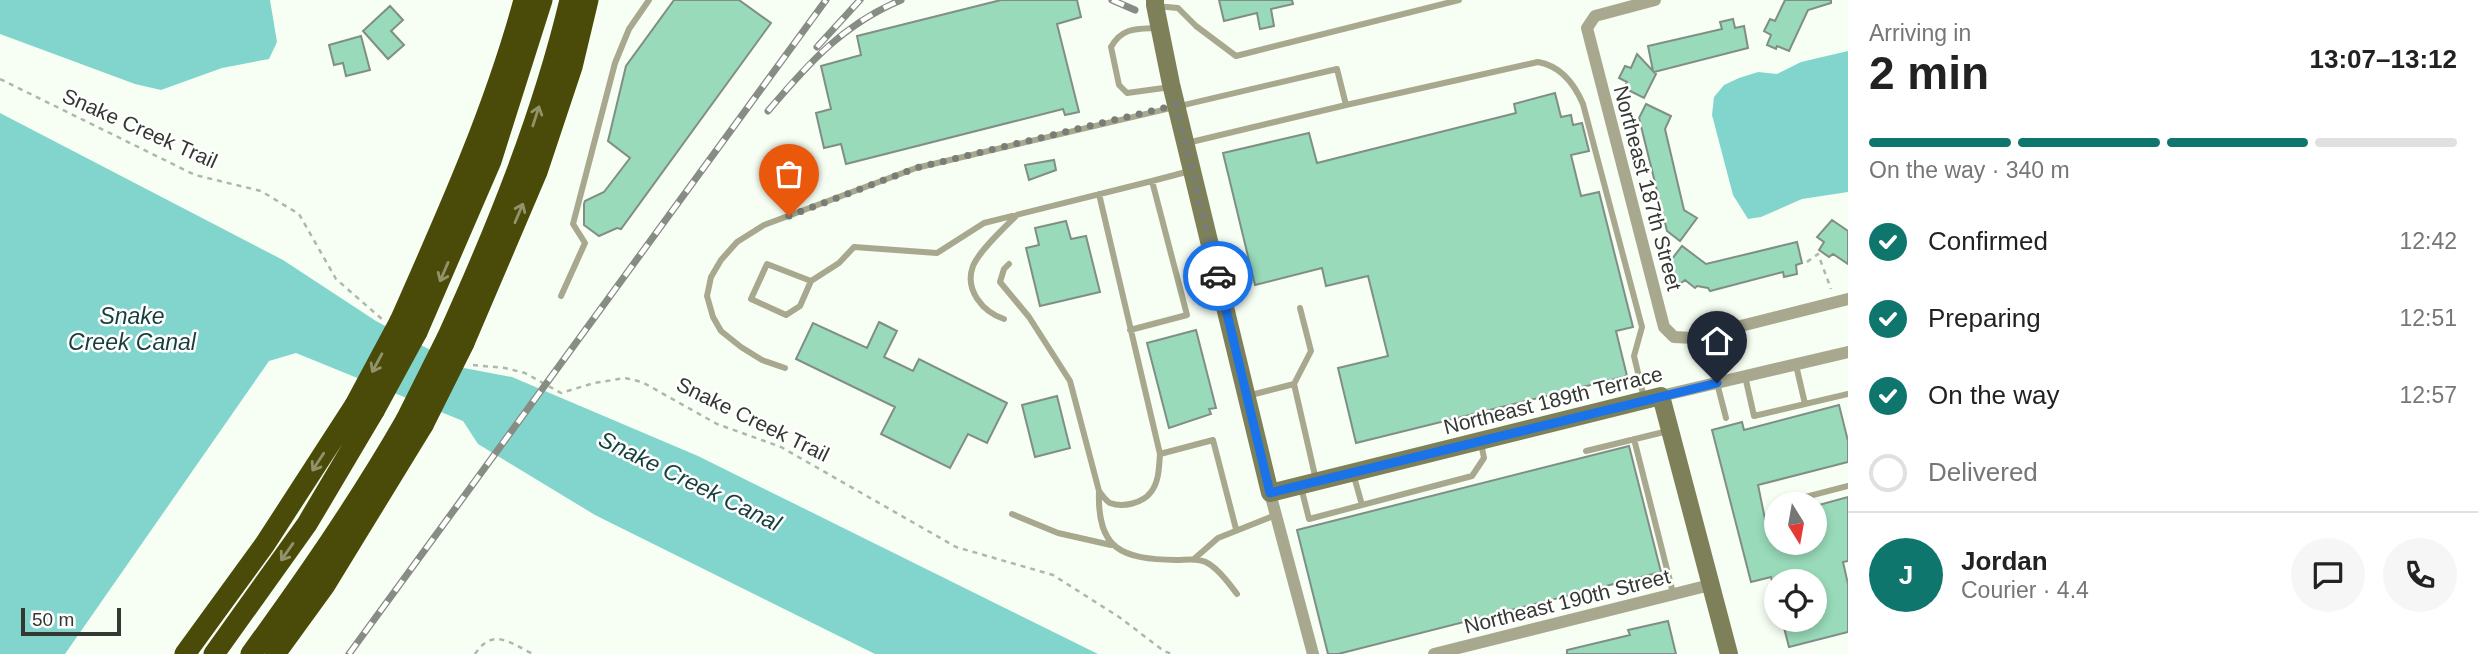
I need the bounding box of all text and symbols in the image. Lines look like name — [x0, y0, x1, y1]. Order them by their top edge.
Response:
text: Arriving in — [1869, 20, 1971, 46]
text: 13:07–13:12 — [2310, 44, 2457, 74]
text: 2 min — [1869, 47, 1989, 99]
street label: Northeast 187th Street — [1610, 83, 1686, 293]
street label: Snake Creek Trail — [59, 84, 221, 172]
one-way arrow — [531, 105, 544, 127]
pin — [759, 144, 819, 216]
icon: bag — [770, 155, 808, 193]
text: On the way · 340 m — [1869, 157, 2070, 183]
one-way arrow — [514, 202, 527, 224]
icon: check — [1869, 223, 1907, 261]
text: Confirmed — [1928, 226, 2048, 256]
text: 12:42 — [2399, 228, 2457, 254]
courier — [1183, 241, 1253, 311]
icon: car — [1199, 257, 1237, 295]
one-way arrow — [437, 260, 450, 282]
icon: check — [1869, 300, 1907, 338]
water label: Snake Creek Canal — [68, 303, 197, 355]
text: Preparing — [1928, 303, 2041, 333]
text: 12:51 — [2399, 305, 2457, 331]
pin — [1687, 311, 1747, 383]
icon: home — [1698, 322, 1736, 360]
one-way arrow — [370, 352, 383, 373]
street label: Northeast 189th Terrace — [1441, 362, 1665, 438]
street label: Snake Creek Trail — [673, 372, 833, 466]
icon: check — [1869, 377, 1907, 415]
text: On the way — [1928, 380, 2060, 410]
text: 12:57 — [2399, 382, 2457, 408]
water label: Snake Creek Canal — [595, 426, 786, 537]
one-way arrow — [310, 452, 325, 471]
text: Delivered — [1928, 457, 2038, 487]
north arrow — [1764, 492, 1827, 555]
map controls — [1764, 492, 1827, 632]
button: chat — [2291, 538, 2365, 612]
button: phone — [2383, 538, 2457, 612]
one-way arrow — [280, 542, 294, 561]
text: Jordan — [1961, 546, 2048, 576]
text: J — [1899, 560, 1913, 590]
street label: Northeast 190th Street — [1462, 564, 1672, 638]
button: locate — [1764, 569, 1827, 632]
text: Courier · 4.4 — [1961, 577, 2089, 603]
scale bar — [21, 605, 121, 637]
text: 50 m — [32, 609, 74, 630]

